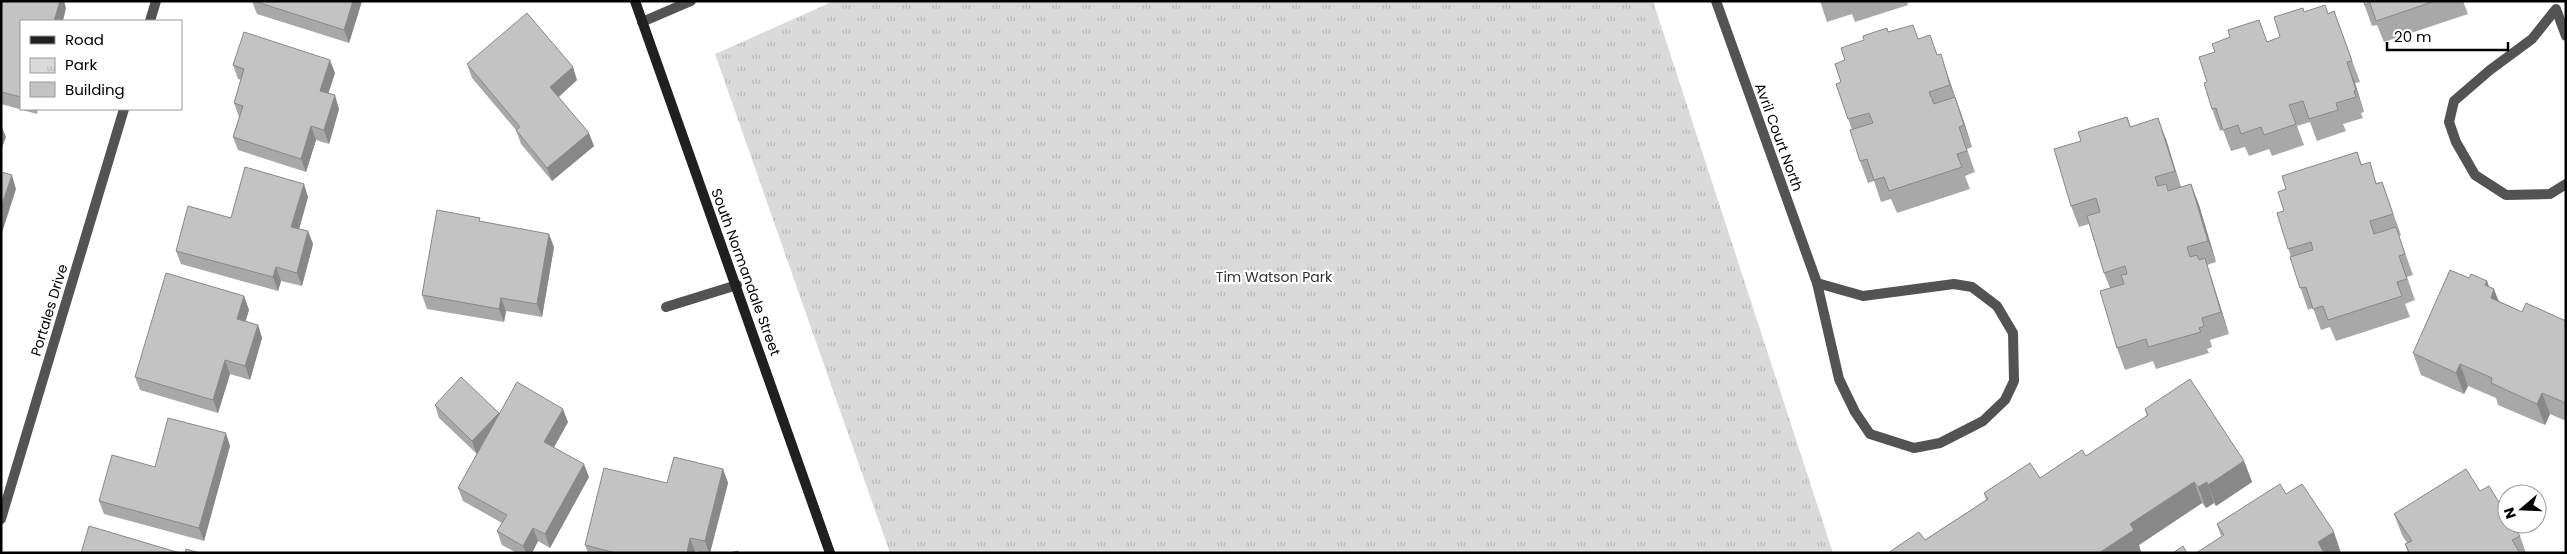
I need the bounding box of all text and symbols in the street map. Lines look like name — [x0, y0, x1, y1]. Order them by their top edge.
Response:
legend — [20, 20, 182, 110]
scale bar — [2387, 20, 2508, 52]
text: 20 m — [2394, 26, 2432, 47]
text: Road — [65, 29, 104, 50]
text: Park — [65, 54, 97, 75]
text: Building — [65, 79, 125, 100]
street label: Avril Court North — [1750, 80, 1808, 194]
street label: South Normandale Street — [706, 186, 786, 358]
street label: Portales Drive — [26, 261, 73, 358]
park label: Tim Watson Park — [1216, 267, 1333, 287]
north arrow — [2497, 484, 2547, 534]
text: N — [2499, 505, 2521, 521]

